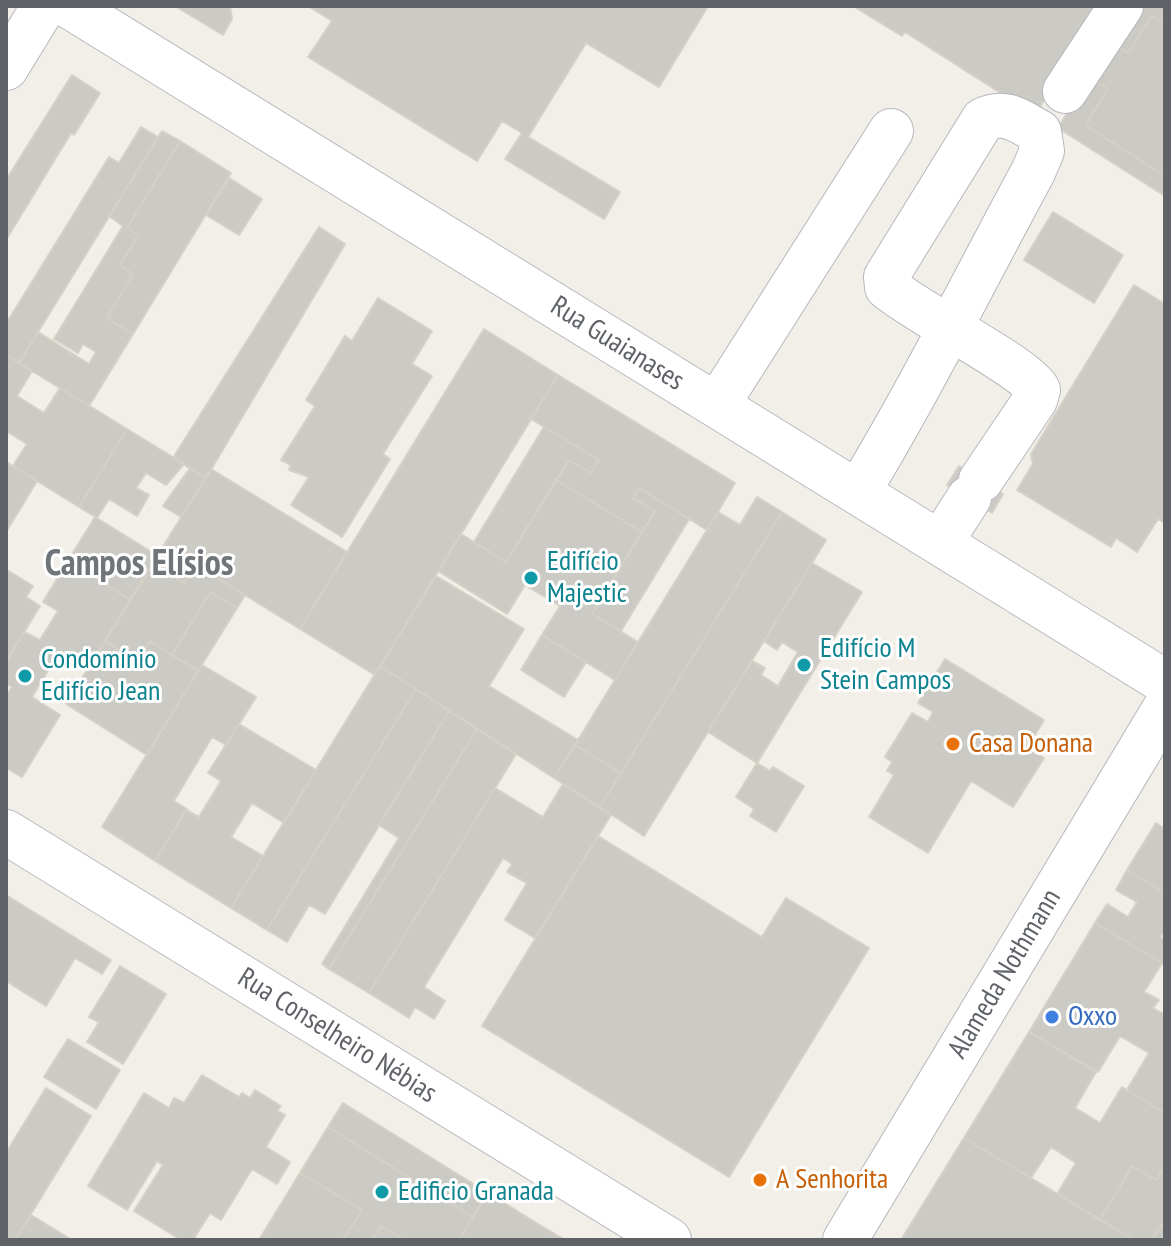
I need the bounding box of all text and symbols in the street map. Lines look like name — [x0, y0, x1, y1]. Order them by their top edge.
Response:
street label: Rua Guaianases — [544, 290, 690, 398]
district label: Campos Elísios — [45, 543, 233, 587]
place label: Edifício Majestic — [547, 545, 627, 611]
marker: Edifício Majestic — [522, 569, 540, 587]
place label: Edifício M Stein Campos — [820, 632, 951, 698]
place label: Condomínio Edifício Jean — [41, 643, 160, 709]
marker: Edifício M Stein Campos — [795, 656, 813, 674]
marker: Condomínio Edifício Jean — [16, 667, 34, 685]
place label: Casa Donana — [969, 727, 1093, 761]
marker: Casa Donana — [944, 735, 962, 753]
street label: Alameda Nothmann — [941, 883, 1069, 1065]
street label: Rua Conselheiro Nébias — [231, 961, 443, 1111]
place label: Oxxo — [1068, 1000, 1117, 1034]
marker: Oxxo — [1043, 1008, 1061, 1026]
place label: A Senhorita — [776, 1163, 888, 1197]
marker: A Senhorita — [751, 1171, 769, 1189]
place label: Edificio Granada — [398, 1175, 554, 1209]
marker: Edificio Granada — [373, 1183, 391, 1201]

